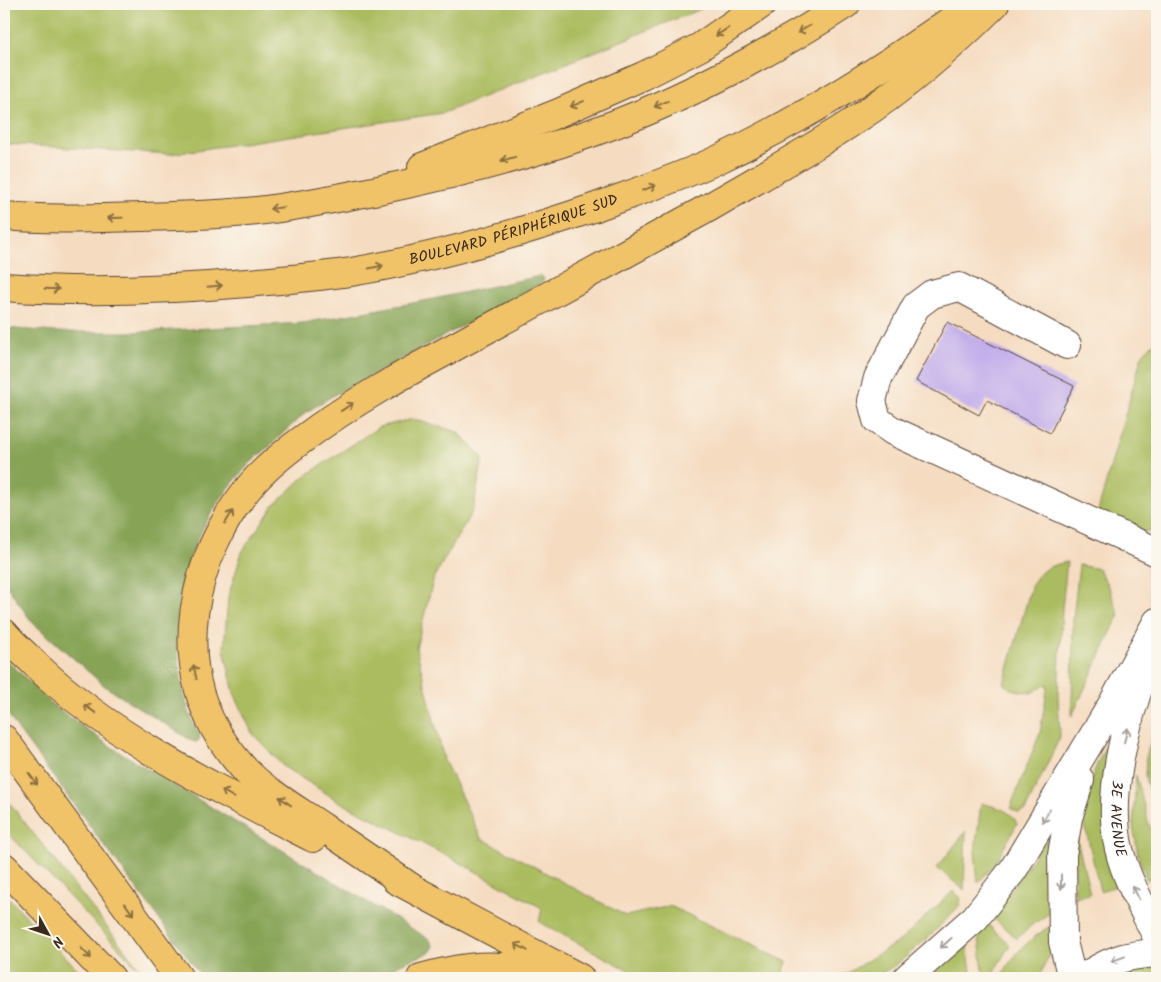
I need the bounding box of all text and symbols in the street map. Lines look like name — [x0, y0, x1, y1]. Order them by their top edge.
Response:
one-way arrow — [798, 24, 812, 34]
one-way arrow — [715, 27, 729, 37]
one-way arrow — [570, 100, 585, 110]
one-way arrow — [654, 100, 669, 110]
one-way arrow — [500, 155, 516, 165]
one-way arrow — [641, 183, 657, 192]
street label: BOULEVARD PÉRIPHÉRIQUE SUD — [407, 188, 622, 272]
one-way arrow — [270, 203, 286, 213]
one-way arrow — [108, 213, 124, 223]
one-way arrow — [367, 261, 383, 271]
one-way arrow — [206, 281, 222, 291]
one-way arrow — [44, 285, 60, 294]
one-way arrow — [340, 402, 354, 413]
one-way arrow — [225, 510, 235, 524]
one-way arrow — [190, 664, 199, 680]
one-way arrow — [84, 704, 97, 715]
one-way arrow — [1122, 727, 1131, 743]
one-way arrow — [27, 771, 38, 785]
street label: 3E AVENUE — [1103, 779, 1133, 861]
one-way arrow — [222, 789, 236, 799]
one-way arrow — [278, 796, 292, 806]
one-way arrow — [1040, 808, 1050, 822]
one-way arrow — [1056, 874, 1066, 890]
one-way arrow — [1131, 886, 1141, 901]
one-way arrow — [124, 902, 134, 916]
north arrow — [22, 910, 72, 960]
text: N — [46, 931, 68, 952]
one-way arrow — [940, 937, 953, 949]
one-way arrow — [514, 942, 529, 951]
one-way arrow — [80, 946, 92, 959]
one-way arrow — [1111, 955, 1126, 964]

